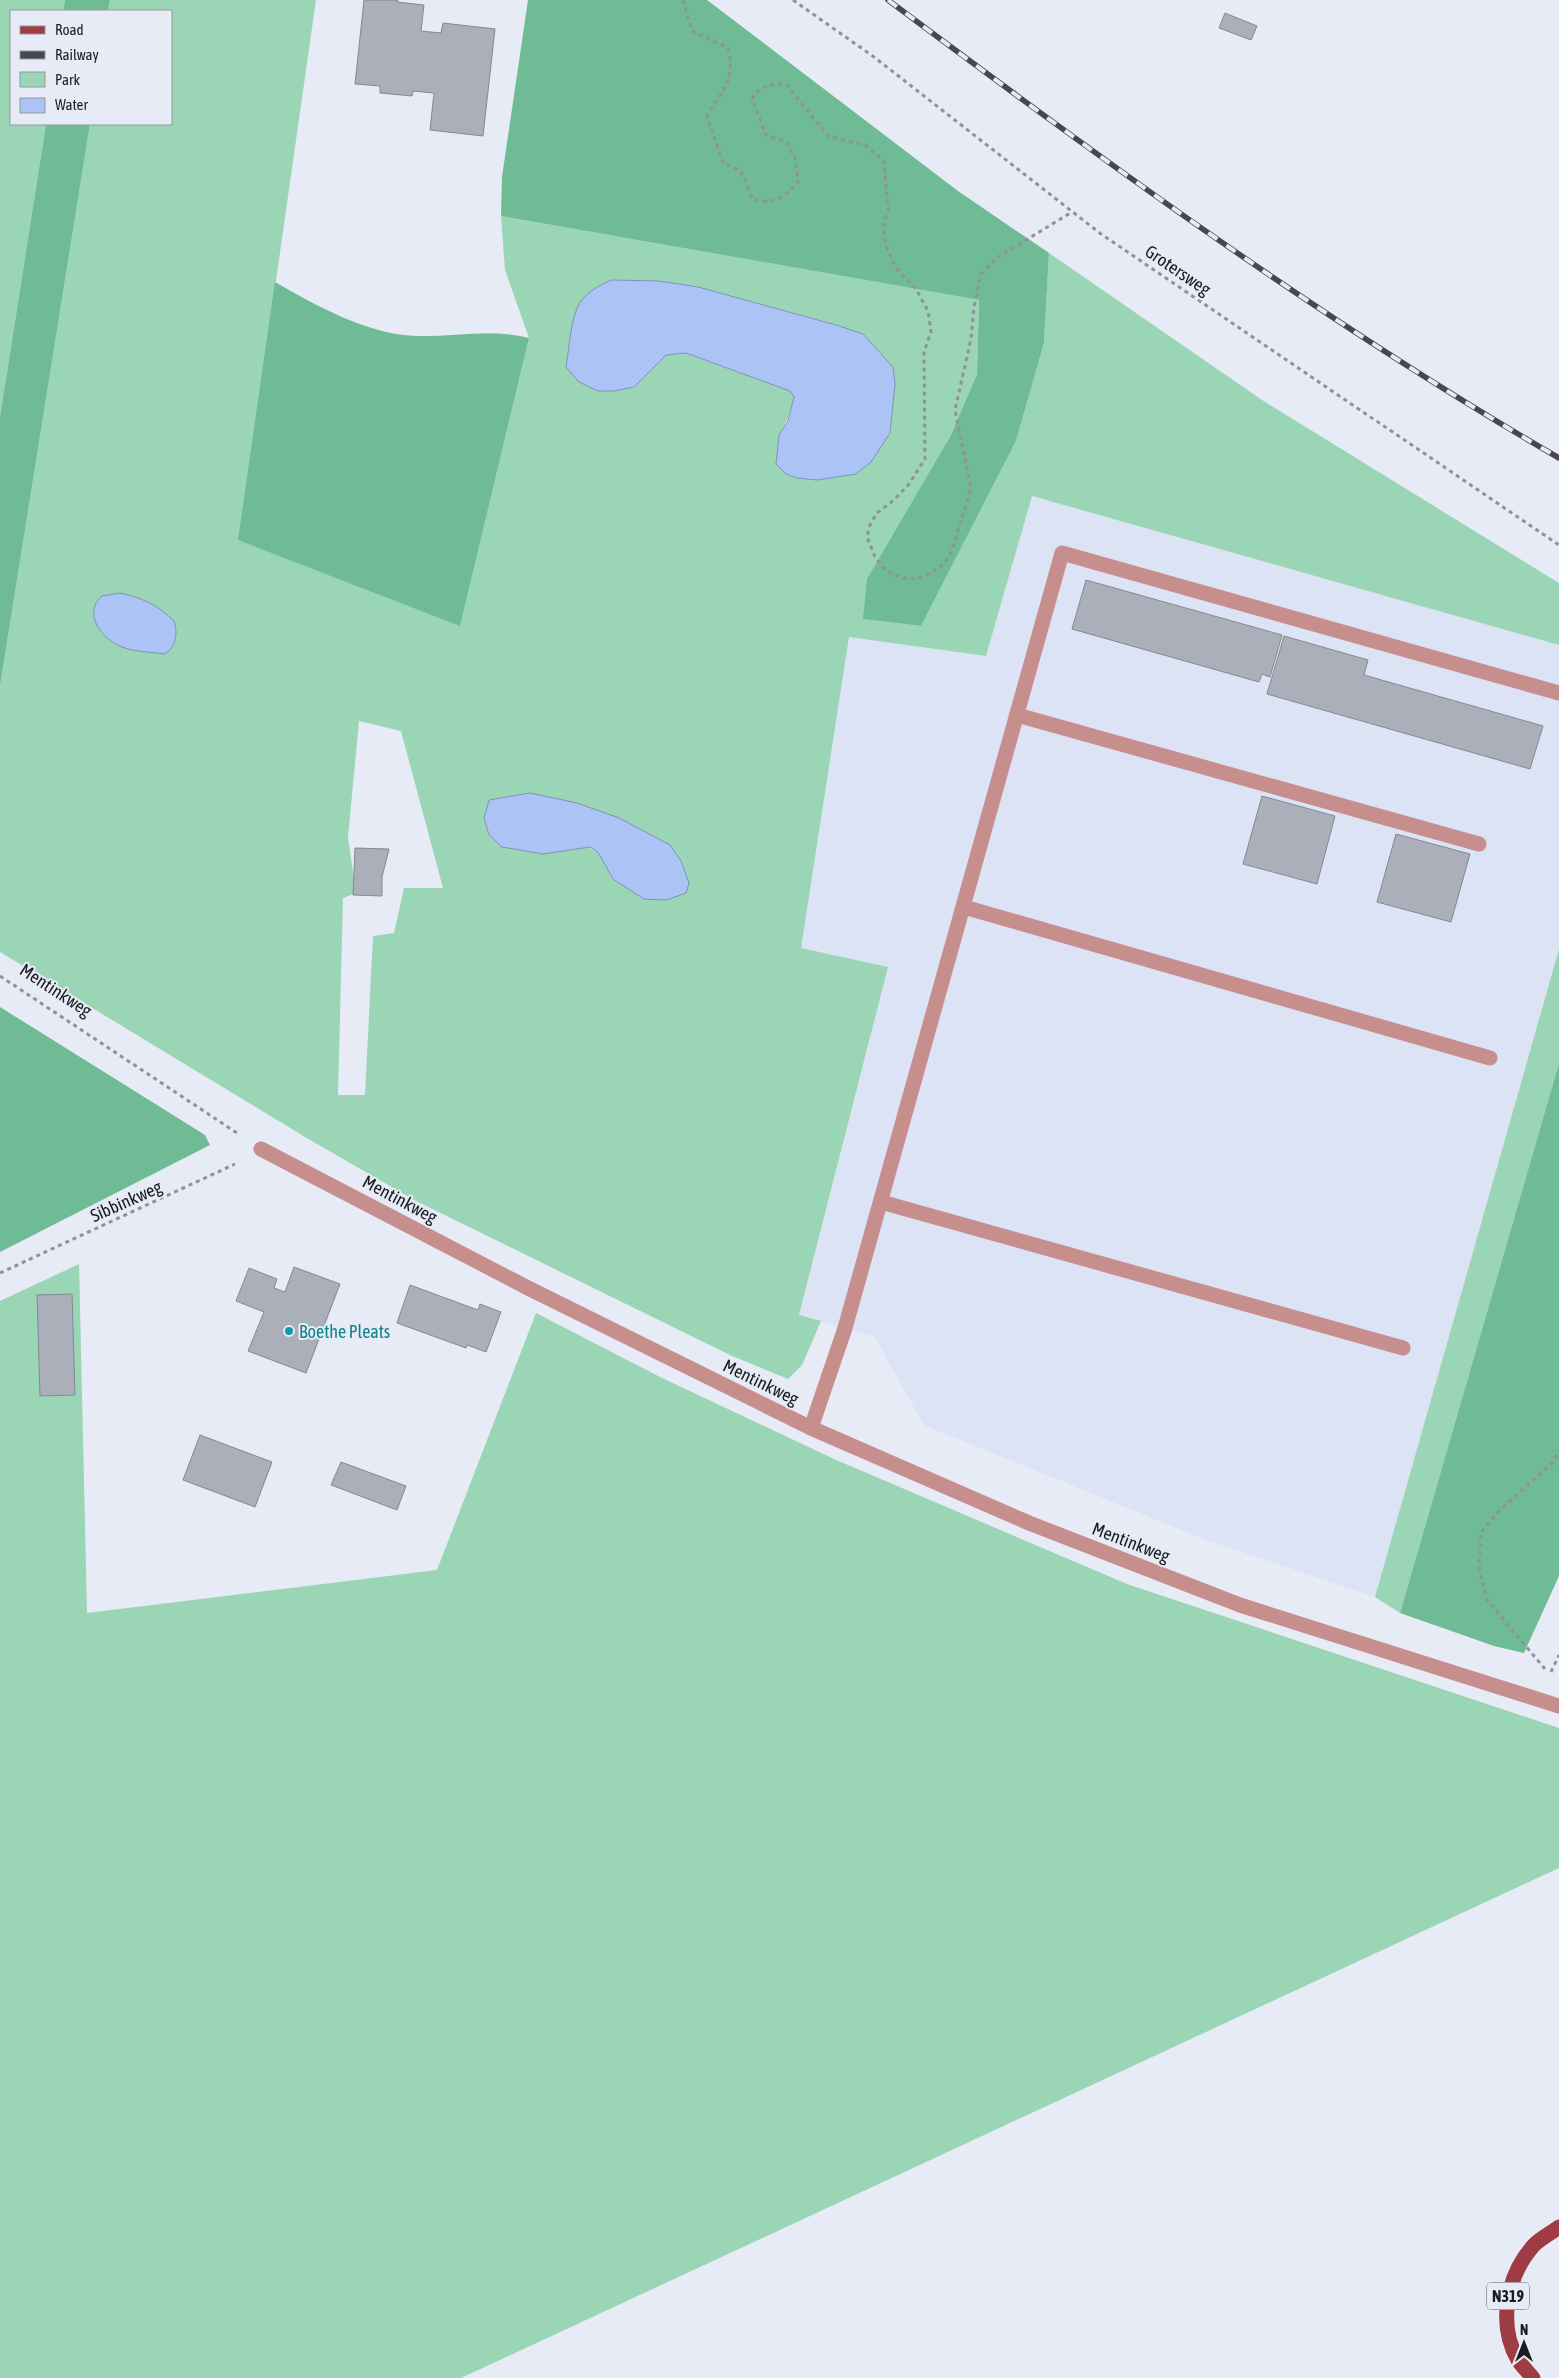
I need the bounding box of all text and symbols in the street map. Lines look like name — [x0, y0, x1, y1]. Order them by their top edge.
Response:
legend — [10, 10, 172, 125]
text: Road — [55, 21, 84, 38]
text: Railway — [55, 46, 99, 63]
text: Park — [55, 71, 80, 88]
text: Water — [55, 96, 88, 113]
street label: Grotersweg — [1141, 240, 1215, 300]
street label: Mentinkweg — [16, 959, 96, 1021]
street label: Mentinkweg — [359, 1171, 441, 1228]
street label: Sibbinkweg — [87, 1176, 165, 1226]
place label: Boethe Pleats — [299, 1321, 390, 1342]
marker: Boethe Pleats — [283, 1325, 295, 1337]
street label: Mentinkweg — [720, 1355, 802, 1409]
street label: Mentinkweg — [1089, 1518, 1173, 1566]
road number: N319 — [1487, 2282, 1529, 2310]
north arrow — [1499, 2318, 1549, 2368]
text: N — [1520, 2322, 1528, 2338]

